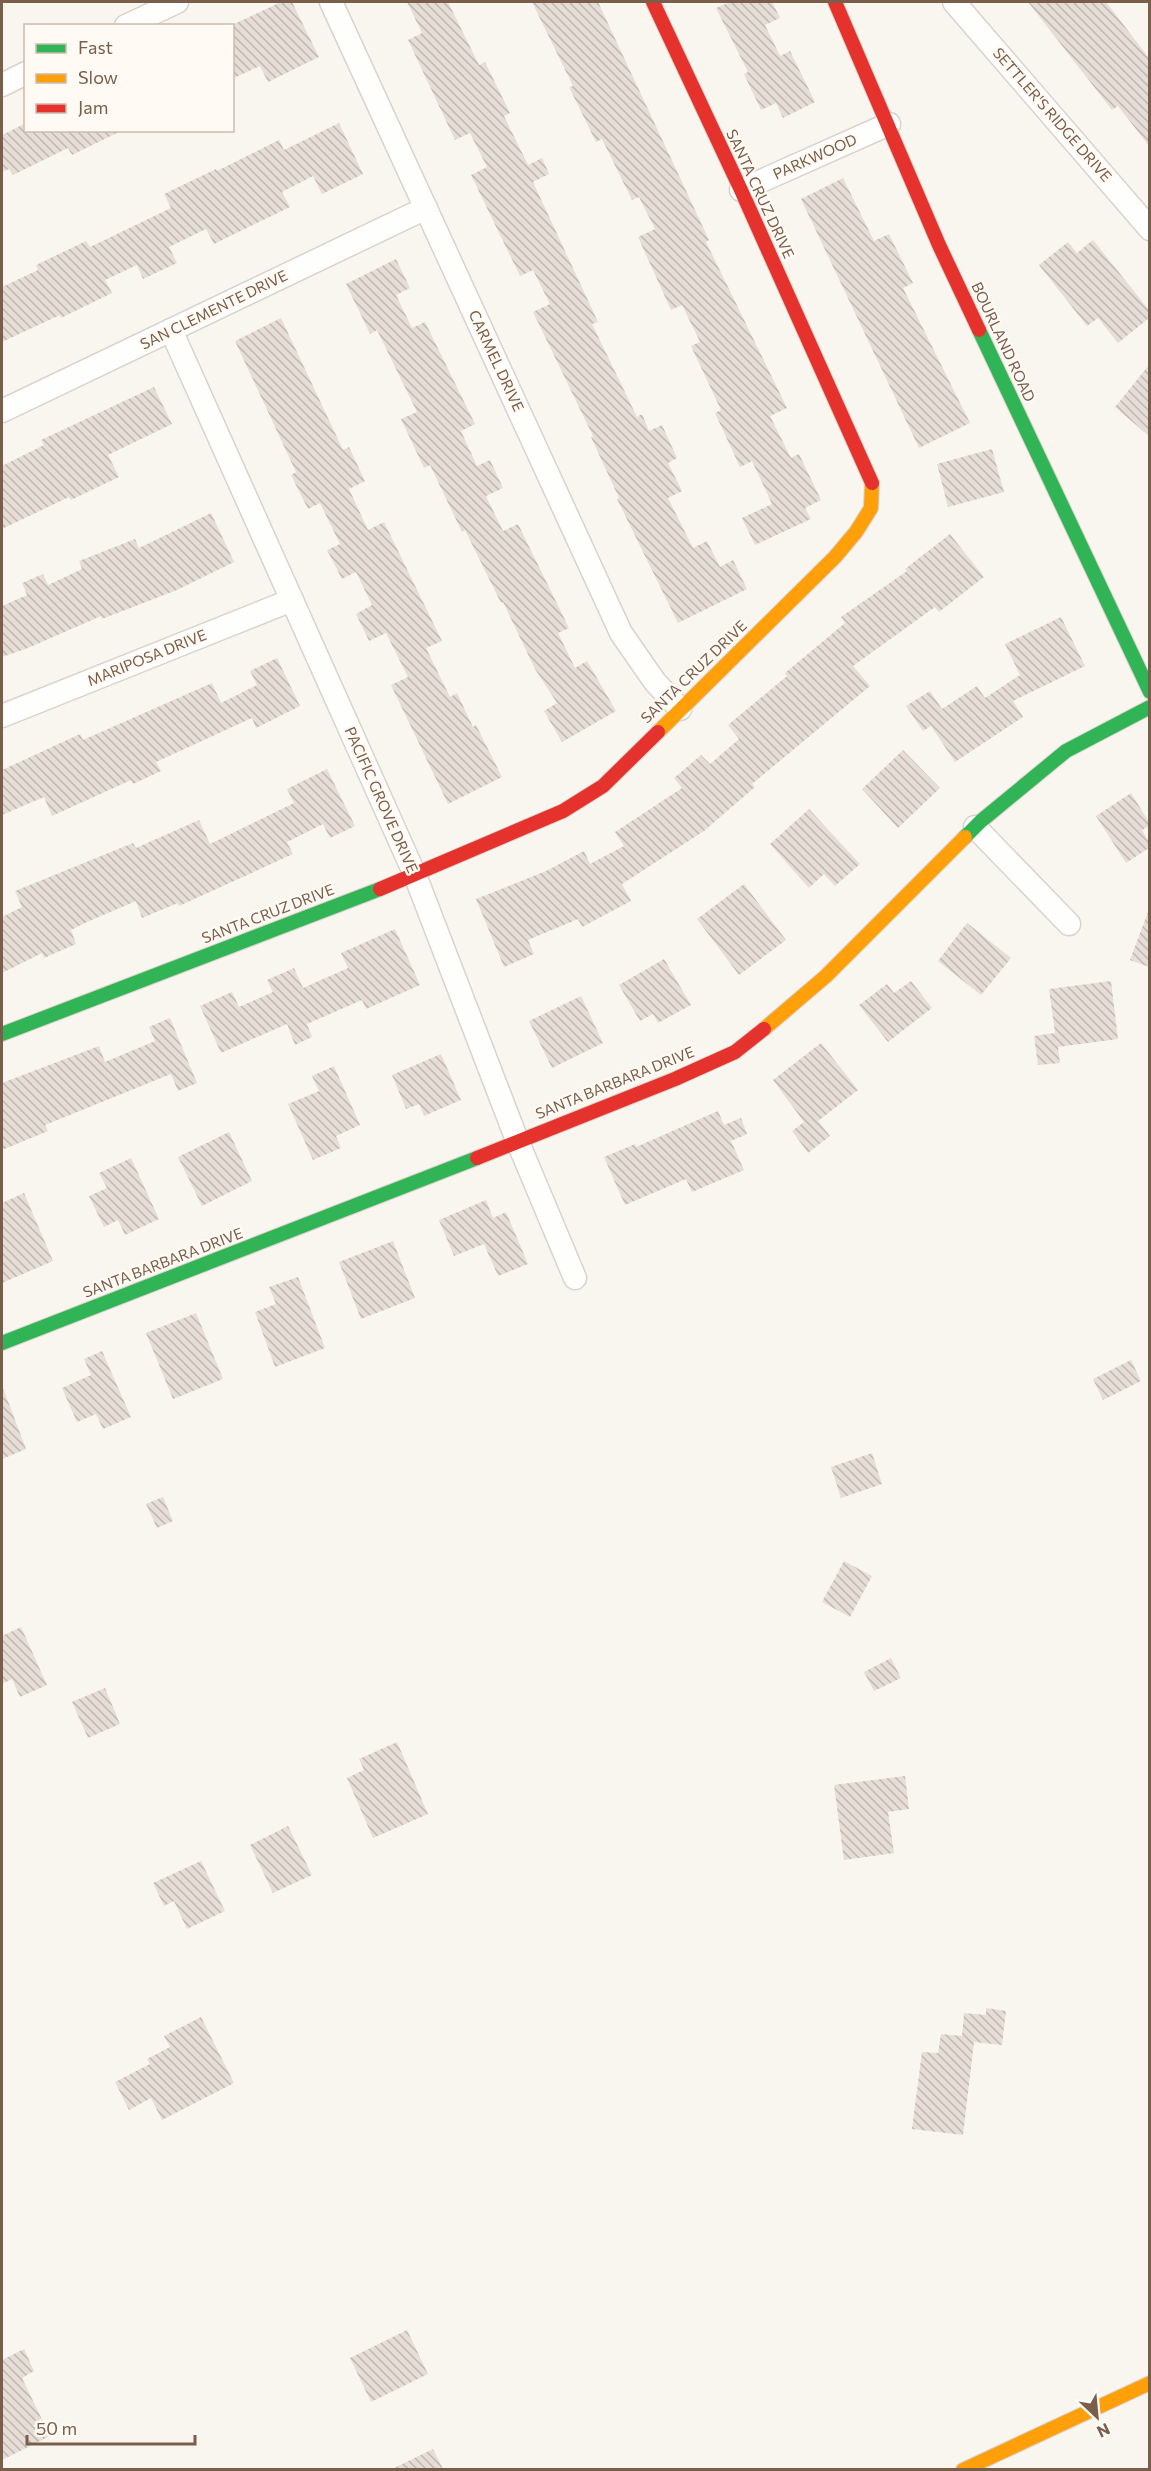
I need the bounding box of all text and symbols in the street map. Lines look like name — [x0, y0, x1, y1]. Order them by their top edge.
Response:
legend — [24, 24, 234, 132]
text: Fast — [78, 36, 113, 58]
street label: SETTLER'S RIDGE DRIVE — [990, 44, 1116, 185]
text: Slow — [78, 66, 118, 88]
text: Jam — [78, 96, 108, 118]
street label: SANTA CRUZ DRIVE — [723, 126, 799, 261]
street label: PARKWOOD — [770, 130, 859, 183]
street label: SAN CLEMENTE DRIVE — [137, 266, 290, 353]
street label: BOURLAND ROAD — [968, 279, 1040, 404]
street label: CARMEL DRIVE — [466, 307, 528, 414]
street label: SANTA CRUZ DRIVE — [637, 616, 750, 727]
street label: MARIPOSA DRIVE — [84, 625, 209, 689]
street label: PACIFIC GROVE DRIVE — [342, 724, 422, 876]
street label: SANTA CRUZ DRIVE — [199, 879, 336, 947]
street label: SANTA BARBARA DRIVE — [533, 1042, 697, 1122]
street label: SANTA BARBARA DRIVE — [80, 1223, 245, 1301]
north arrow — [1067, 2387, 1127, 2447]
scale bar — [27, 2408, 195, 2446]
text: 50 m — [36, 2417, 77, 2439]
text: N — [1094, 2420, 1113, 2442]

